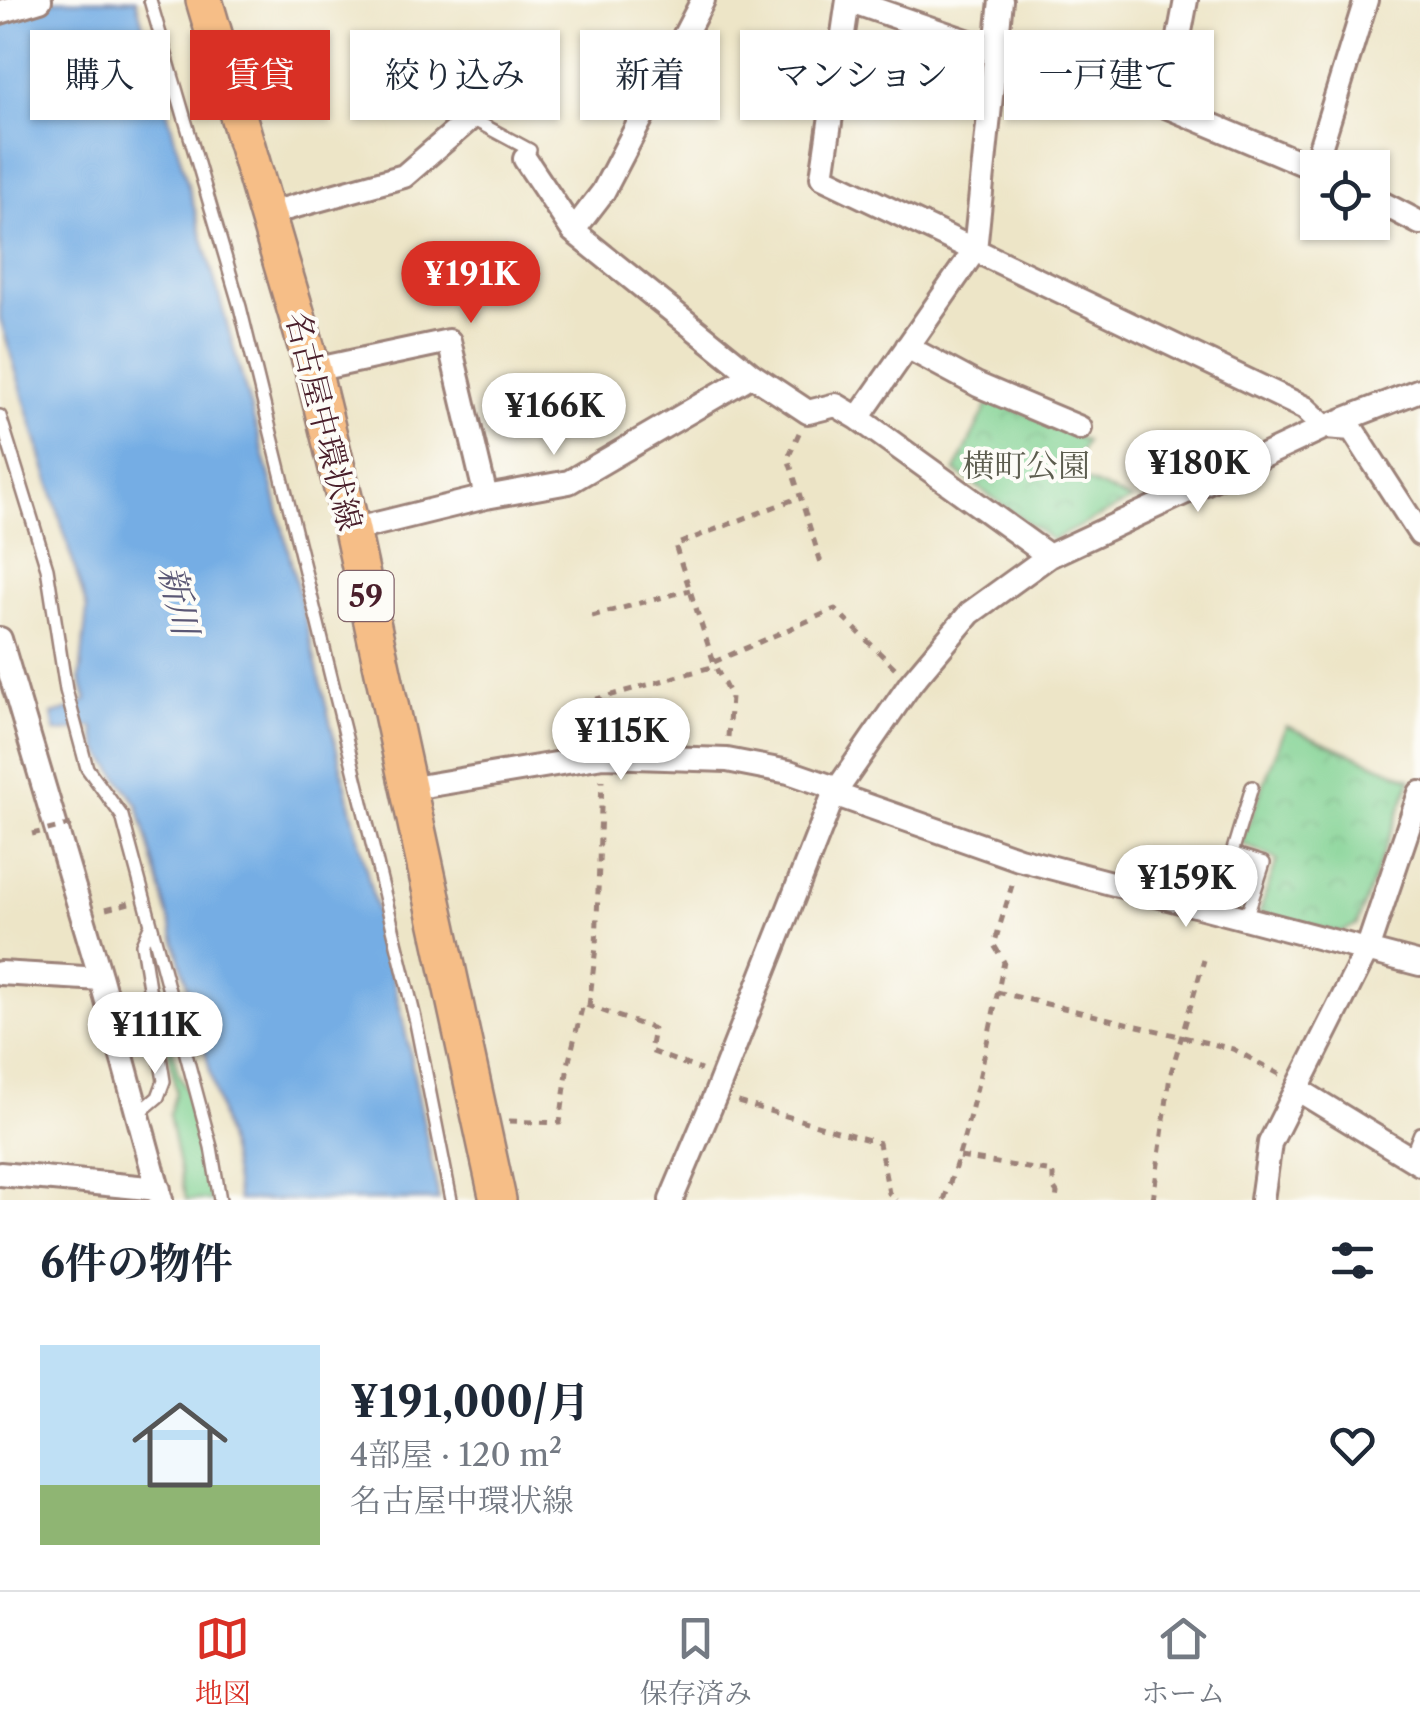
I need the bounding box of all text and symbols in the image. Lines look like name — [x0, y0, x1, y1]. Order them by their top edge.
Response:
chip: 購入 — [30, 30, 170, 120]
chip: 賃貸 — [190, 30, 330, 120]
chip: 絞り込み — [350, 30, 560, 120]
chip: 新着 — [580, 30, 720, 120]
chip: マンション — [740, 30, 984, 120]
chip: 一戸建て — [1004, 30, 1214, 120]
map controls — [1300, 150, 1390, 240]
button: locate — [1300, 150, 1390, 240]
pin: ¥191K — [401, 241, 541, 326]
text: ¥191K — [423, 254, 519, 293]
street label: 名古屋中環状線 — [278, 308, 370, 534]
pin: ¥166K — [484, 373, 624, 458]
text: ¥166K — [504, 386, 604, 425]
pin: ¥180K — [1128, 430, 1268, 515]
text: ¥180K — [1147, 443, 1249, 482]
park label: 横町公園 — [962, 446, 1090, 485]
water label: 新川 — [150, 561, 209, 643]
road number: 59 — [338, 571, 394, 621]
pin: ¥115K — [551, 698, 691, 783]
text: ¥115K — [574, 711, 668, 750]
pin: ¥159K — [1116, 845, 1256, 930]
text: ¥159K — [1137, 858, 1235, 897]
pin: ¥111K — [85, 992, 225, 1077]
text: ¥111K — [110, 1005, 200, 1044]
icon: filters — [1325, 1233, 1380, 1288]
text: 6件の物件 — [40, 1237, 233, 1289]
text: ¥191,000/月 — [350, 1376, 590, 1428]
icon: home — [120, 1385, 240, 1505]
icon: heart — [1325, 1418, 1380, 1473]
text: 4部屋 · 120 m² — [350, 1435, 562, 1474]
text: 名古屋中環状線 — [350, 1481, 574, 1520]
tab: 地図 — [195, 1611, 251, 1711]
tab: 保存済み — [640, 1611, 752, 1711]
tab: ホーム — [1141, 1611, 1225, 1711]

